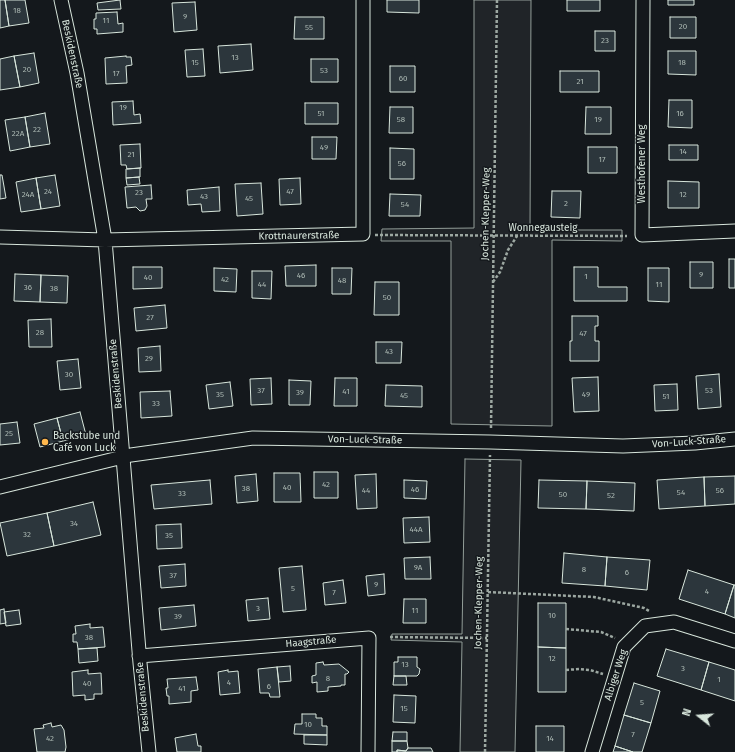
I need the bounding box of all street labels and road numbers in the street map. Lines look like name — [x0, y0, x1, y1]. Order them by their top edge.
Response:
street label: Beskidenstraße — [59, 18, 85, 90]
street label: Westhofener Weg — [636, 125, 648, 203]
street label: Jochen-Klepper-Weg — [479, 168, 493, 260]
street label: Wonnegausteig — [508, 222, 578, 234]
street label: Krottnaurerstraße — [258, 229, 340, 243]
street label: Beskidenstraße — [107, 339, 125, 409]
street label: Von-Luck-Straße — [328, 433, 402, 447]
street label: Von-Luck-Straße — [652, 433, 726, 451]
street label: Jochen-Klepper-Weg — [472, 557, 486, 649]
street label: Haagstraße — [285, 634, 337, 650]
street label: Albiger Weg — [602, 648, 630, 702]
street label: Beskidenstraße — [134, 662, 152, 732]

